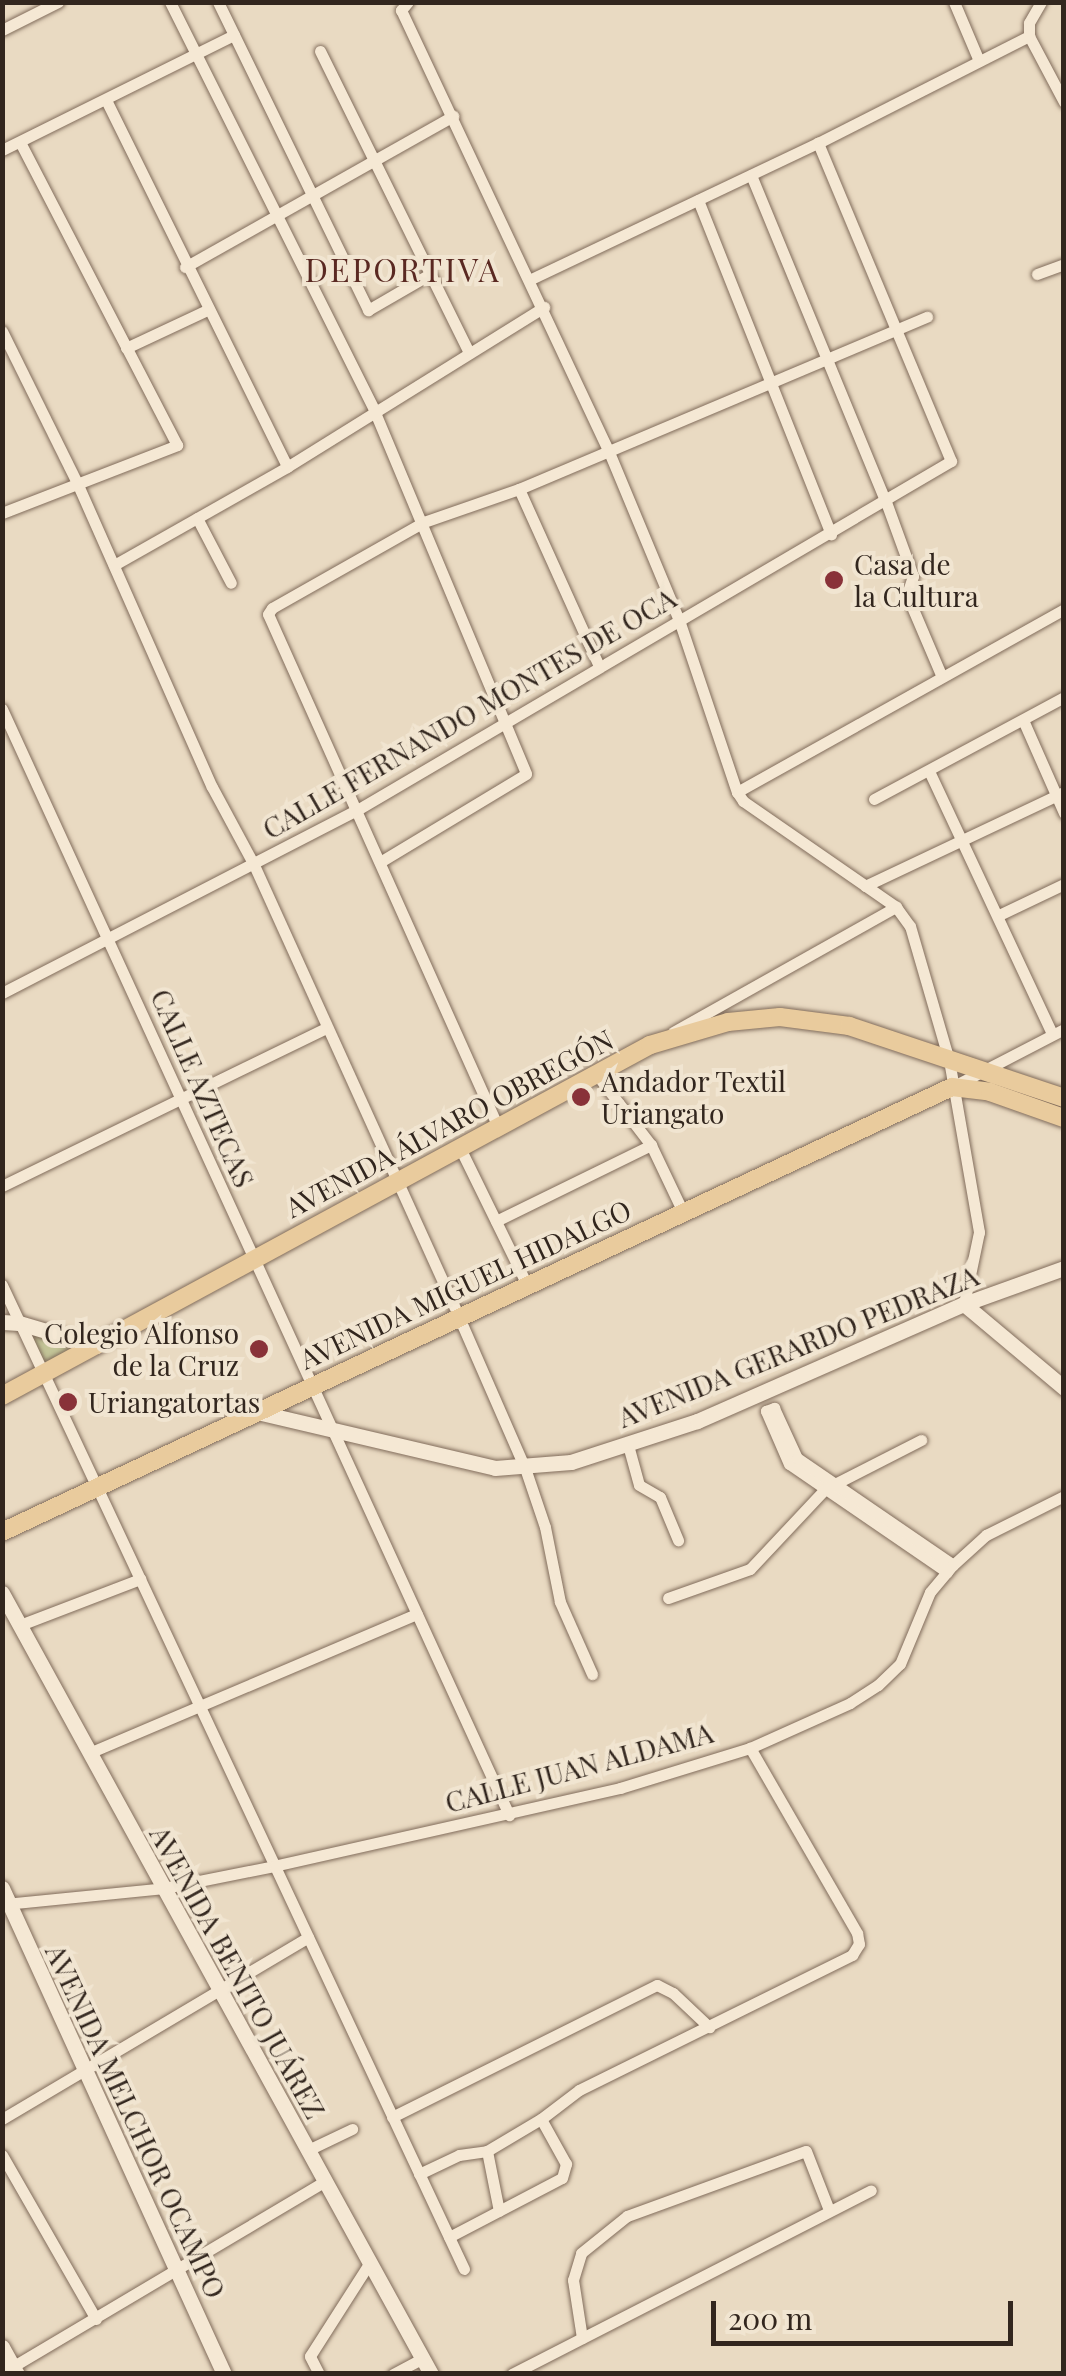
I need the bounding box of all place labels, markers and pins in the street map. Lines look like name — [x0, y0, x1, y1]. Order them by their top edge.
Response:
place label: Casa de la Cultura — [854, 547, 979, 613]
marker: Casa de la Cultura — [823, 569, 845, 591]
place label: Andador Textil Uriangato — [601, 1064, 787, 1130]
marker: Andador Textil Uriangato — [570, 1086, 592, 1108]
place label: Colegio Alfonso de la Cruz — [43, 1316, 239, 1382]
marker: Colegio Alfonso de la Cruz — [248, 1338, 270, 1360]
place label: Uriangatortas — [88, 1385, 260, 1419]
marker: Uriangatortas — [57, 1391, 79, 1413]

